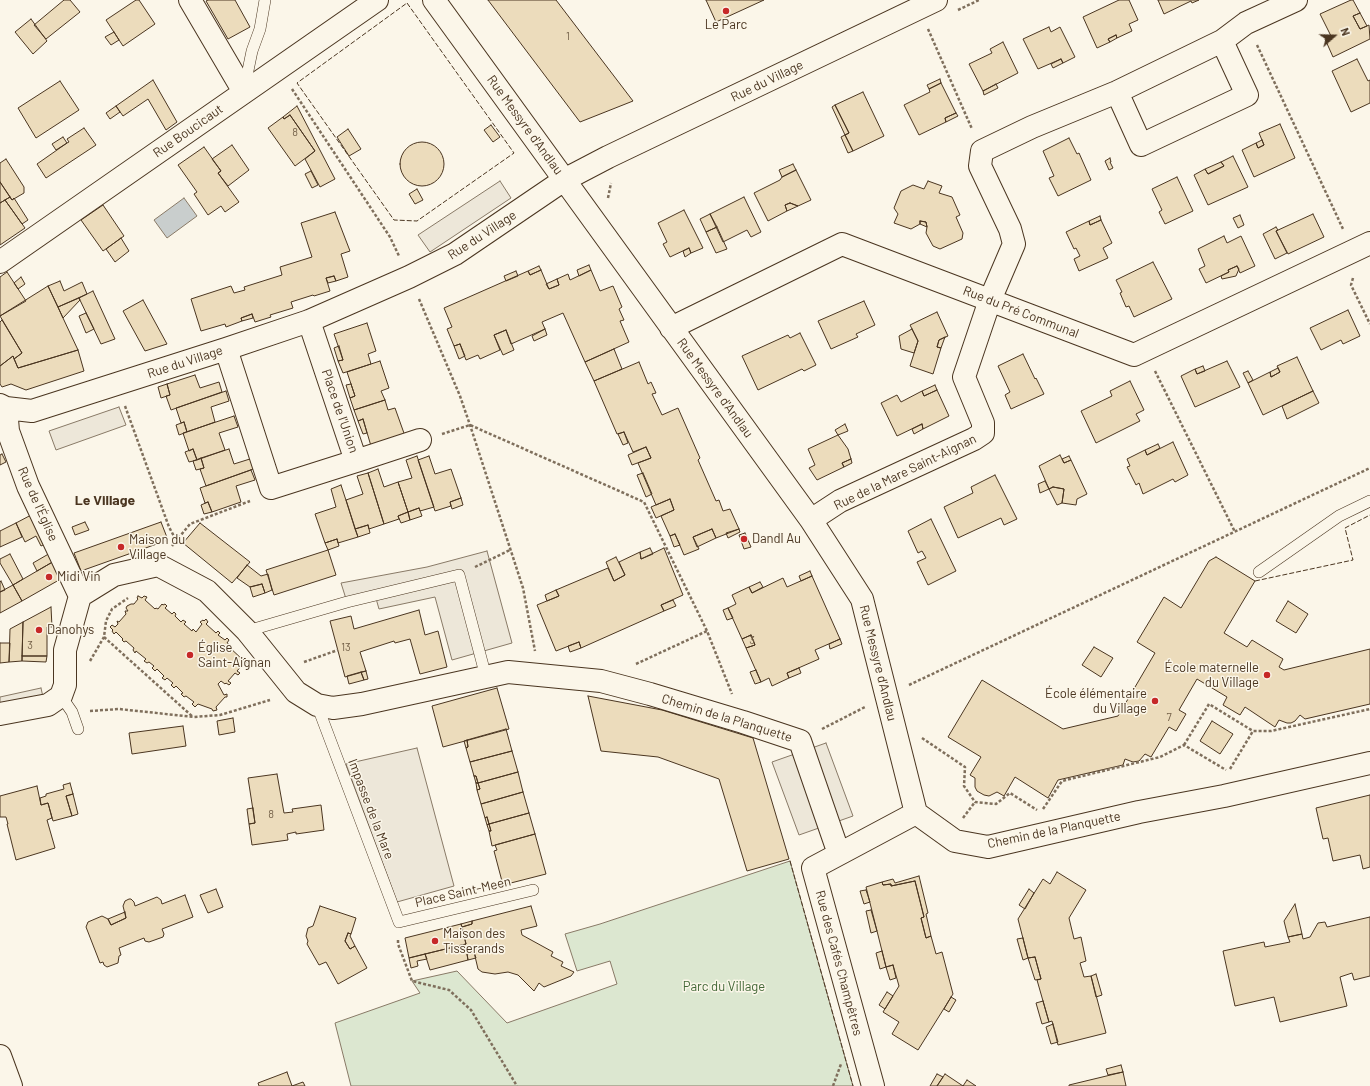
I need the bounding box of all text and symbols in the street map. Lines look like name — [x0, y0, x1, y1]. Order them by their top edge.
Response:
marker: Le Parc — [721, 6, 731, 16]
north arrow — [1314, 16, 1354, 56]
place label: Le Parc — [705, 17, 747, 33]
text: N — [1338, 26, 1353, 37]
house number: 1 — [566, 29, 570, 43]
street label: Rue du Village — [728, 57, 806, 105]
street label: Rue Messyre d'Andlau — [484, 72, 566, 178]
street label: Rue Boucicaut — [150, 101, 226, 161]
house number: 8 — [292, 125, 298, 139]
street label: Rue du Village — [445, 207, 519, 263]
street label: Rue du Pré Communal — [961, 283, 1081, 341]
street label: Rue Messyre d'Andlau — [674, 335, 756, 441]
street label: Rue du Village — [145, 342, 225, 382]
street label: Place de l'Union — [318, 367, 362, 455]
street label: Rue de la Mare Saint-Aignan — [831, 431, 979, 513]
street label: Rue de l'Église — [15, 464, 61, 544]
district label: Le Village — [75, 492, 135, 508]
place label: Dandl Au — [752, 531, 801, 547]
place label: Maison du Village — [129, 532, 185, 563]
marker: Dandl Au — [739, 534, 749, 544]
marker: Maison du Village — [116, 542, 126, 552]
place label: Midi Vin — [57, 569, 101, 585]
marker: Midi Vin — [44, 572, 54, 582]
street label: Rue Messyre d'Andlau — [856, 603, 900, 723]
place label: Danohys — [47, 622, 94, 638]
marker: Danohys — [34, 625, 44, 635]
house number: 3 — [749, 633, 755, 647]
house number: 3 — [27, 638, 33, 652]
place label: Église Saint-Aignan — [198, 640, 271, 671]
house number: 13 — [341, 640, 351, 654]
marker: Église Saint-Aignan — [185, 650, 195, 660]
place label: École maternelle du Village — [1165, 660, 1259, 691]
marker: École maternelle du Village — [1262, 670, 1272, 680]
place label: École élémentaire du Village — [1045, 686, 1147, 717]
street label: Chemin de la Planquette — [660, 691, 794, 745]
marker: École élémentaire du Village — [1150, 696, 1160, 706]
house number: 7 — [1166, 710, 1172, 724]
street label: Impasse de la Mare — [345, 757, 397, 861]
house number: 8 — [268, 807, 274, 821]
street label: Chemin de la Planquette — [986, 808, 1122, 852]
street label: Place Saint-Meen — [414, 873, 512, 911]
street label: Rue des Cafés Champêtres — [812, 889, 866, 1037]
place label: Maison des Tisserands — [443, 926, 505, 957]
marker: Maison des Tisserands — [430, 936, 440, 946]
park label: Parc du Village — [683, 979, 765, 995]

